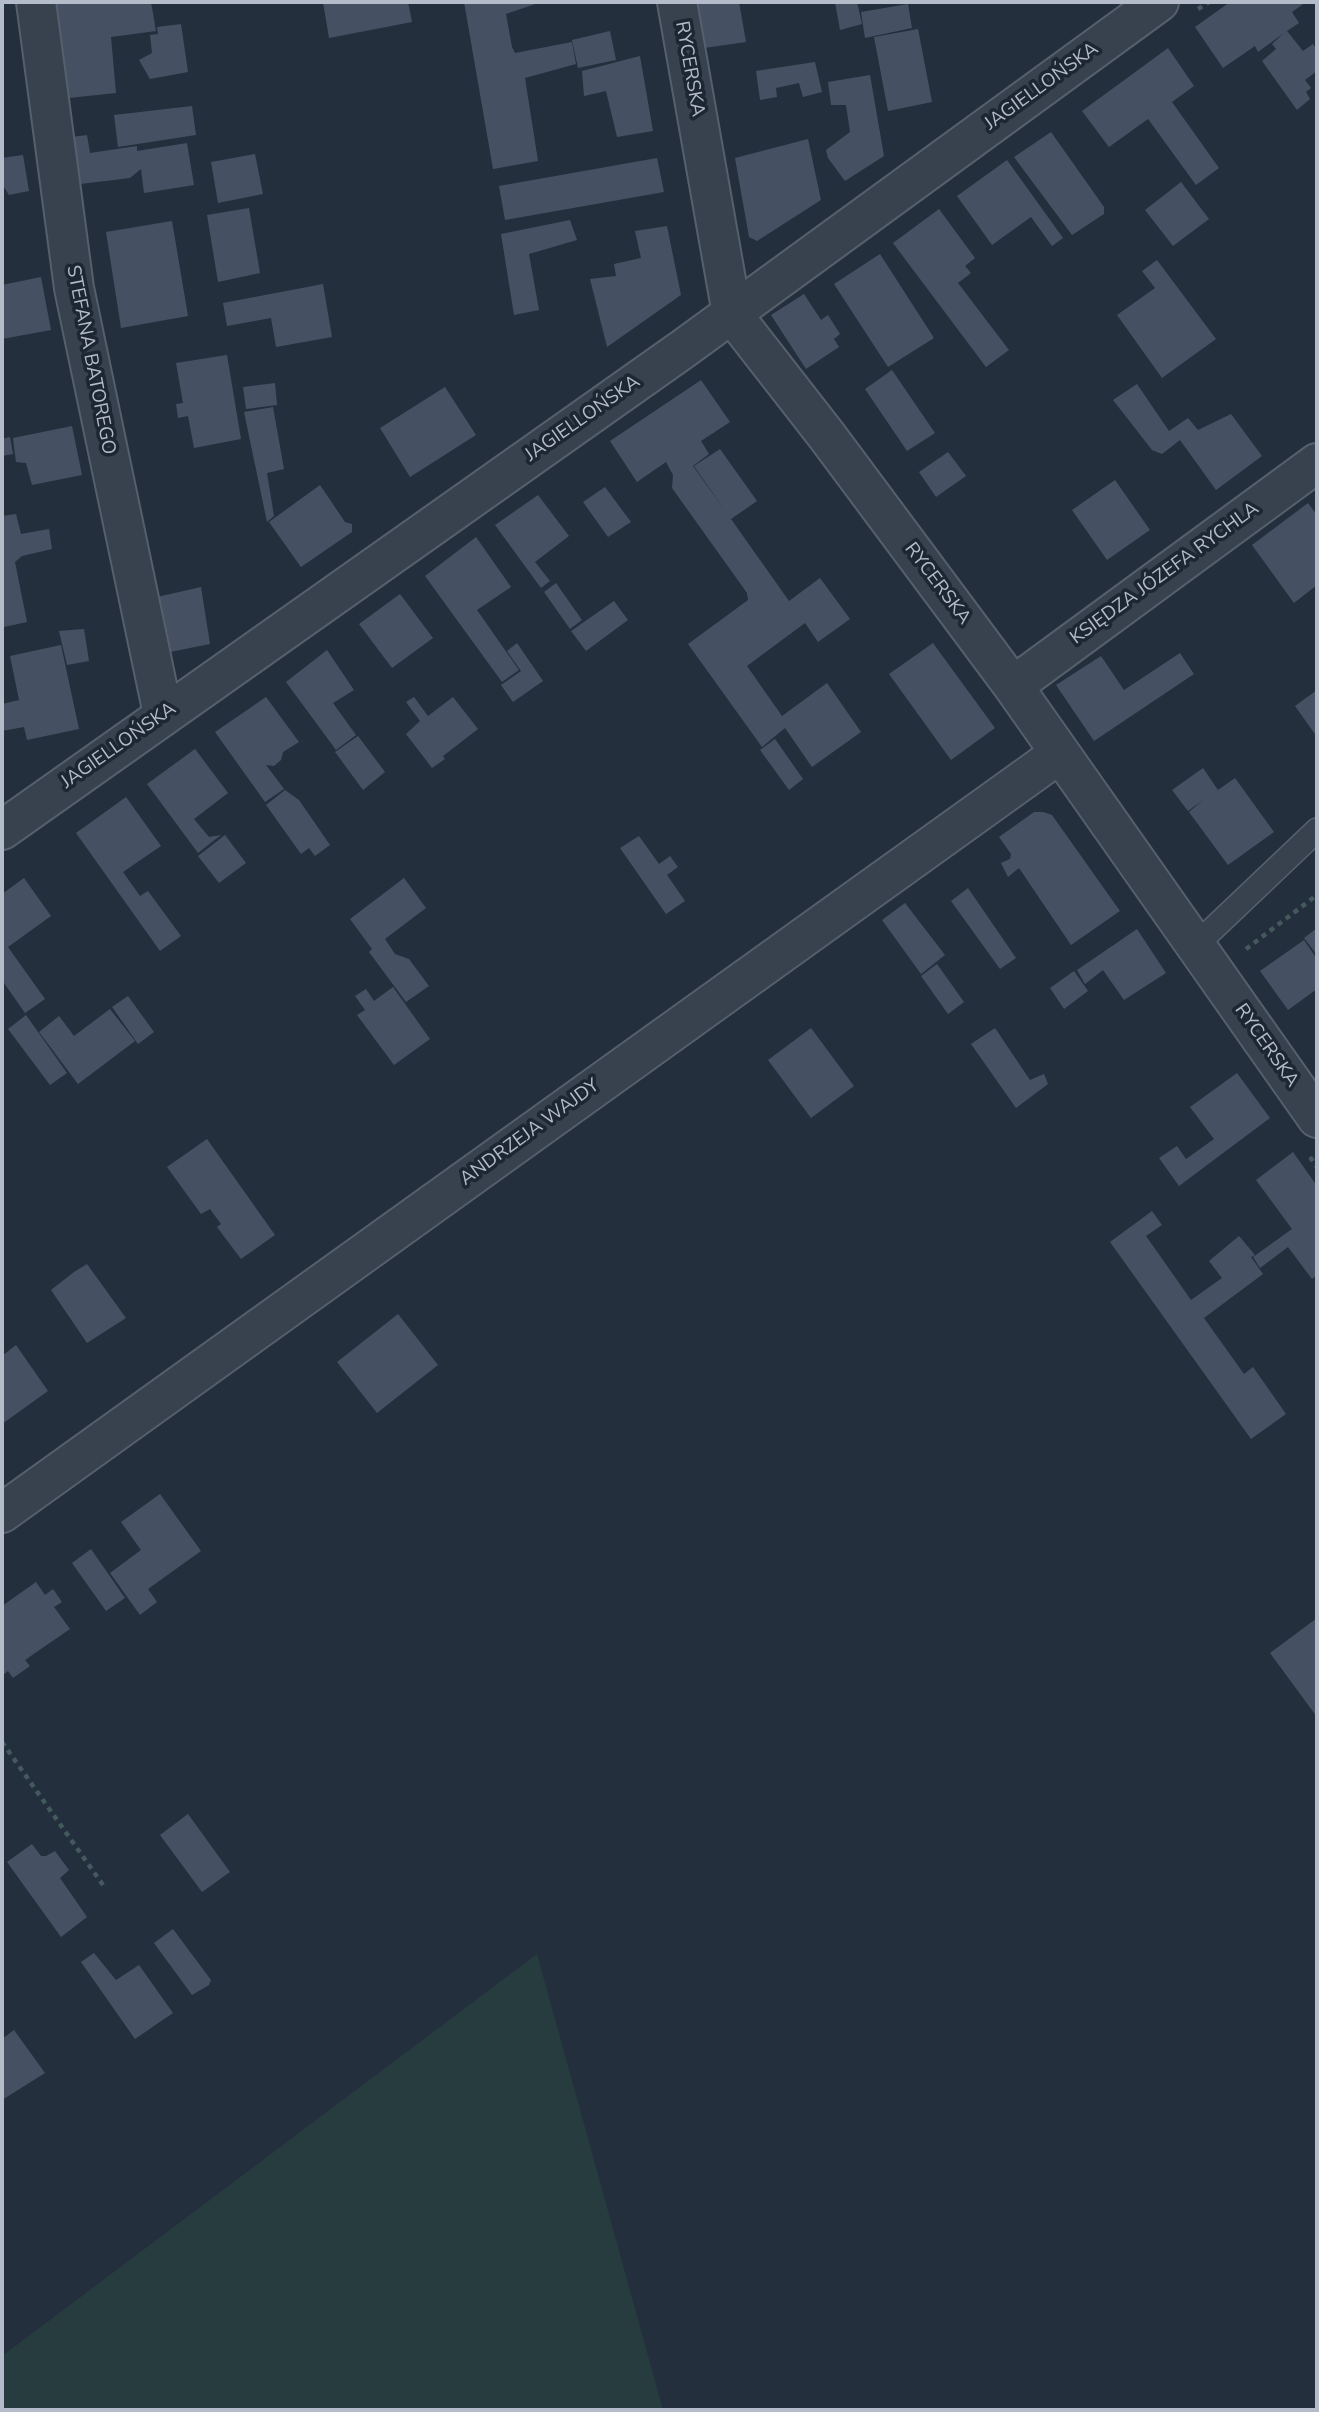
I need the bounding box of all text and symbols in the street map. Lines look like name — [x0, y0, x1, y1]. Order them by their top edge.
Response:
street label: RYCERSKA — [669, 19, 709, 119]
street label: JAGIELLOŃSKA — [981, 38, 1103, 136]
street label: STEFANA BATOREGO — [60, 263, 120, 457]
street label: JAGIELLOŃSKA — [521, 371, 645, 467]
street label: KSIĘDZA JÓZEFA RYCHLA — [1066, 498, 1264, 650]
street label: RYCERSKA — [899, 539, 975, 629]
street label: JAGIELLOŃSKA — [57, 698, 181, 794]
street label: RYCERSKA — [1229, 1000, 1303, 1092]
street label: ANDRZEJA WAJDY — [456, 1075, 604, 1191]

